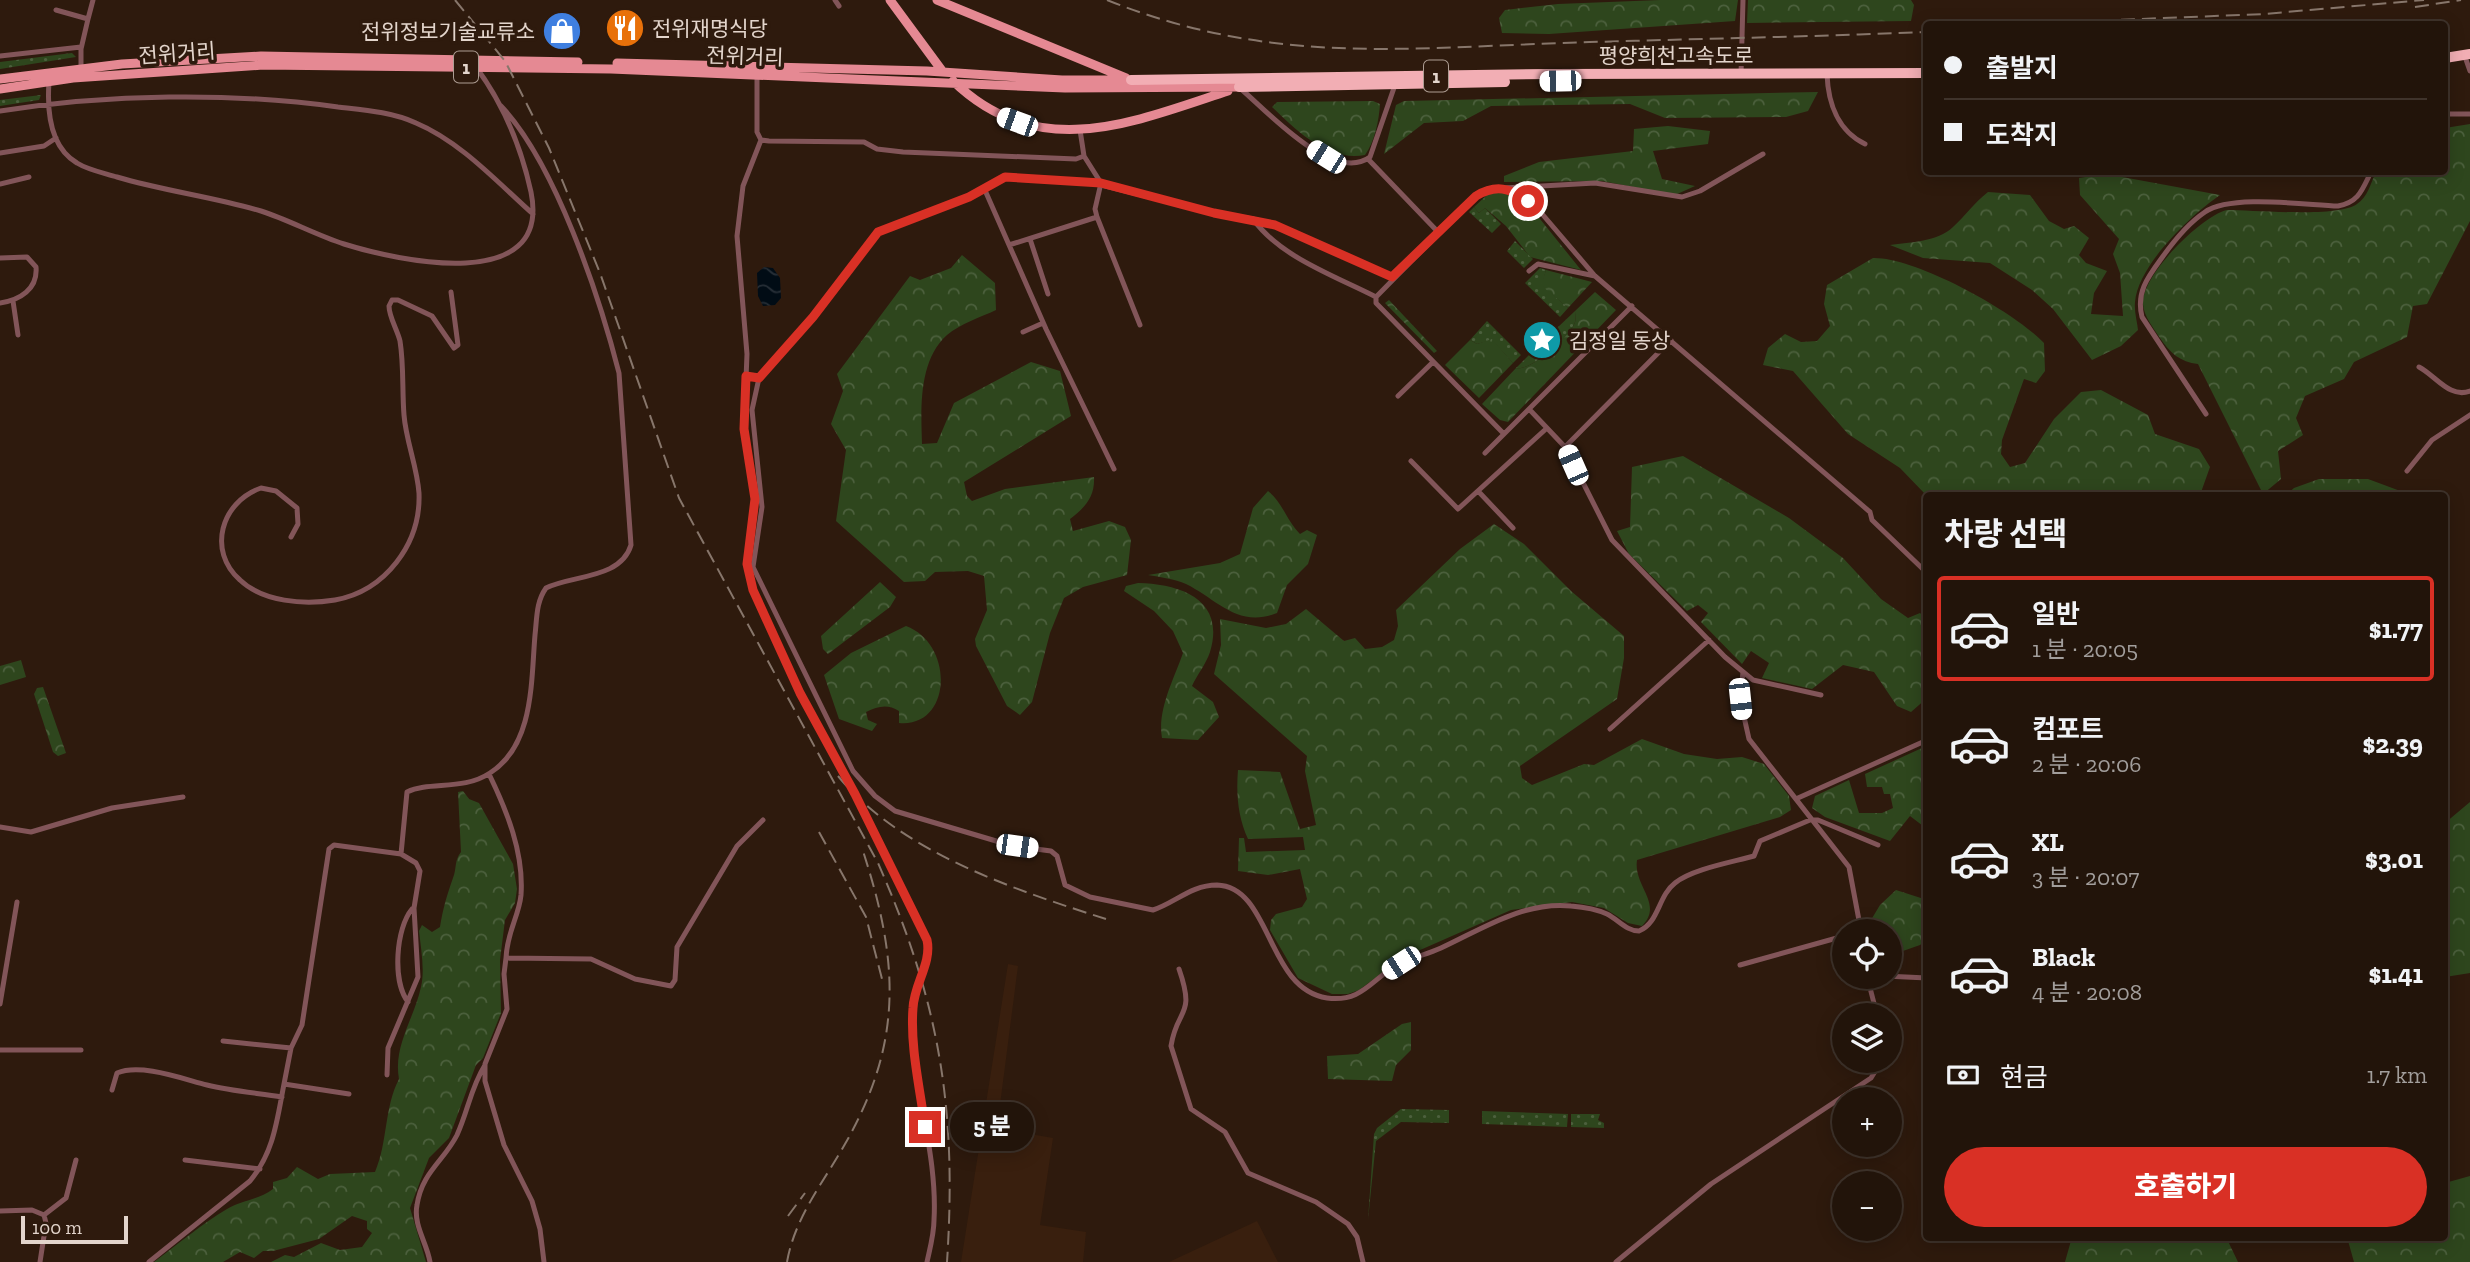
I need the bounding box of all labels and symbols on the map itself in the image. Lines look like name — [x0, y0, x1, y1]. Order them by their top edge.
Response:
restaurant icon: 전위재명식당 — [604, 7, 646, 49]
shop icon: 전위정보기술교류소 — [541, 10, 583, 52]
place label: 전위재명식당 — [652, 16, 768, 41]
place label: 전위정보기술교류소 — [361, 19, 535, 44]
street label: 전위거리 — [138, 38, 216, 68]
street label: 전위거리 — [706, 42, 784, 70]
street label: 평양희천고속도로 — [1599, 43, 1753, 68]
road number: 1 — [454, 52, 478, 82]
road number: 1 — [1424, 60, 1448, 92]
car — [1539, 70, 1582, 92]
car — [994, 105, 1041, 139]
car — [1303, 137, 1350, 177]
route start — [1512, 185, 1544, 217]
place icon: 김정일 동상 — [1521, 319, 1563, 361]
place label: 김정일 동상 — [1569, 328, 1670, 353]
car — [1555, 442, 1592, 488]
car — [1728, 677, 1753, 721]
car — [995, 833, 1040, 859]
car — [1378, 943, 1425, 983]
callout: 5 분 — [950, 1102, 1034, 1152]
route end — [909, 1111, 941, 1143]
scale bar — [21, 1213, 128, 1245]

